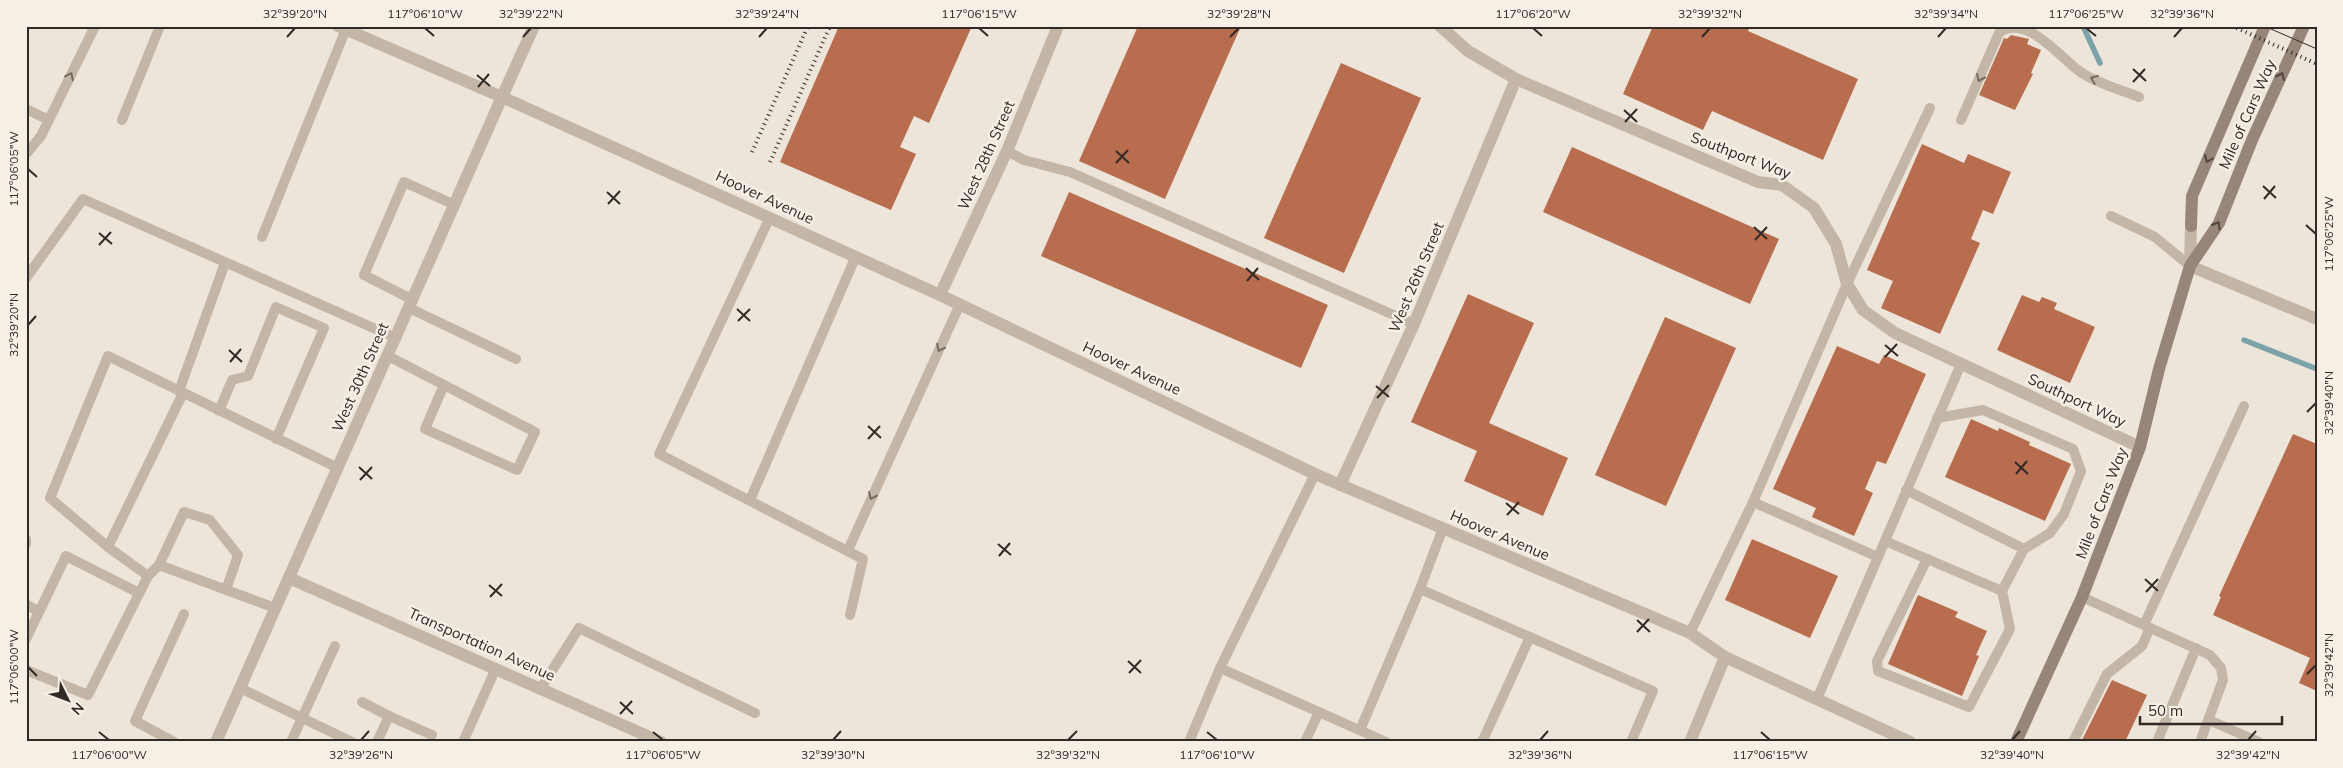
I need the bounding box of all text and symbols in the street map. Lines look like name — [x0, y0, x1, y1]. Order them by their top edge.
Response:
text: 32°39'20"N — [263, 6, 327, 21]
text: 117°06'10"W — [387, 6, 463, 21]
text: 32°39'22"N — [499, 6, 563, 21]
text: 32°39'24"N — [735, 6, 799, 21]
text: 117°06'15"W — [941, 6, 1017, 21]
text: 32°39'28"N — [1207, 6, 1271, 21]
text: 117°06'20"W — [1495, 6, 1571, 21]
text: 32°39'32"N — [1678, 6, 1742, 21]
text: 32°39'34"N — [1914, 6, 1978, 21]
text: 117°06'25"W — [2048, 6, 2124, 21]
text: 32°39'36"N — [2150, 6, 2214, 21]
street label: Mile of Cars Way — [2214, 56, 2280, 172]
one-way arrow — [64, 72, 75, 81]
one-way arrow — [2275, 72, 2286, 81]
one-way arrow — [1975, 73, 1986, 82]
one-way arrow — [2090, 74, 2099, 85]
street label: West 28th Street — [953, 97, 1019, 213]
street label: Southport Way — [1688, 127, 1794, 183]
text: 117°06'05"W — [6, 131, 21, 207]
one-way arrow — [2203, 154, 2214, 163]
street label: Hoover Avenue — [713, 166, 817, 228]
text: 117°06'25"W — [2321, 196, 2336, 272]
street label: West 26th Street — [1384, 219, 1448, 335]
one-way arrow — [2210, 221, 2220, 230]
text: 32°39'20"N — [6, 293, 21, 357]
street label: West 30th Street — [327, 319, 393, 435]
street label: Hoover Avenue — [1080, 337, 1184, 399]
one-way arrow — [935, 343, 946, 352]
street label: Southport Way — [2025, 369, 2129, 431]
text: 32°39'40"N — [2321, 371, 2336, 435]
street label: Mile of Cars Way — [2071, 444, 2131, 561]
one-way arrow — [868, 491, 879, 500]
street label: Hoover Avenue — [1447, 506, 1553, 564]
street label: Transportation Avenue — [406, 603, 558, 685]
text: 117°06'00"W — [6, 629, 21, 705]
text: 32°39'42"N — [2321, 633, 2336, 697]
north arrow — [42, 676, 92, 726]
scale bar — [2140, 693, 2283, 725]
text: N — [67, 699, 88, 719]
text: 50 m — [2148, 701, 2183, 720]
text: 117°06'00"W — [71, 747, 147, 762]
text: 32°39'26"N — [329, 747, 393, 762]
text: 117°06'05"W — [625, 747, 701, 762]
text: 32°39'30"N — [801, 747, 865, 762]
text: 32°39'32"N — [1036, 747, 1100, 762]
text: 117°06'10"W — [1179, 747, 1255, 762]
text: 32°39'36"N — [1508, 747, 1572, 762]
text: 117°06'15"W — [1732, 747, 1808, 762]
text: 32°39'40"N — [1980, 747, 2044, 762]
text: 32°39'42"N — [2216, 747, 2280, 762]

